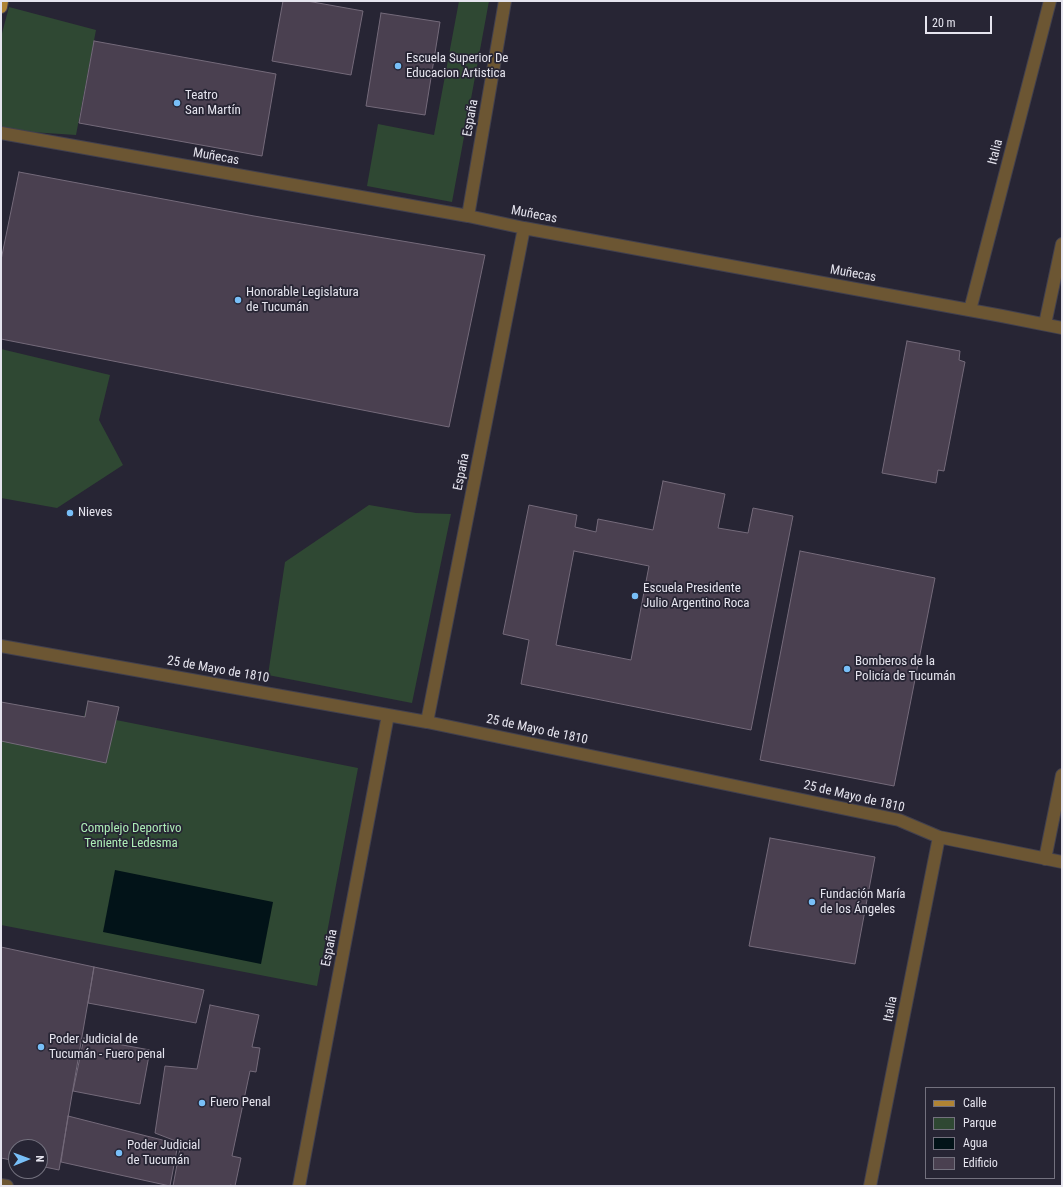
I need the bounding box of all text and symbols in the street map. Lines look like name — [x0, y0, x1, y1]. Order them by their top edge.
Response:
scale bar — [927, 8, 994, 34]
text: 20 m — [932, 16, 956, 30]
place label: Escuela Superior De Educacion Artistica — [406, 51, 508, 82]
marker: Escuela Superior De Educacion Artistica — [393, 61, 403, 71]
place label: Teatro San Martín — [185, 88, 241, 119]
marker: Teatro San Martín — [172, 98, 182, 108]
street label: España — [460, 98, 482, 138]
street label: Italia — [985, 138, 1007, 166]
street label: Muñecas — [192, 145, 240, 169]
street label: Muñecas — [510, 203, 558, 227]
street label: Muñecas — [829, 262, 877, 286]
place label: Honorable Legislatura de Tucumán — [246, 285, 359, 316]
marker: Honorable Legislatura de Tucumán — [233, 295, 243, 305]
street label: España — [451, 452, 473, 492]
place label: Nieves — [78, 505, 113, 521]
marker: Nieves — [65, 508, 75, 518]
place label: Escuela Presidente Julio Argentino Roca — [643, 581, 749, 612]
marker: Escuela Presidente Julio Argentino Roca — [630, 591, 640, 601]
street label: 25 de Mayo de 1810 — [166, 653, 270, 687]
place label: Bomberos de la Policía de Tucumán — [855, 654, 955, 685]
marker: Bomberos de la Policía de Tucumán — [842, 664, 852, 674]
street label: 25 de Mayo de 1810 — [485, 712, 589, 748]
street label: 25 de Mayo de 1810 — [802, 778, 906, 816]
park label: Complejo Deportivo Teniente Ledesma — [80, 821, 182, 852]
place label: Fundación María de los Ángeles — [820, 887, 905, 918]
marker: Fundación María de los Ángeles — [807, 897, 817, 907]
street label: España — [319, 928, 341, 968]
street label: Italia — [881, 995, 901, 1023]
place label: Poder Judicial de Tucumán - Fuero penal — [49, 1032, 165, 1063]
marker: Poder Judicial de Tucumán - Fuero penal — [36, 1042, 46, 1052]
legend — [925, 1087, 1055, 1179]
place label: Fuero Penal — [210, 1095, 271, 1111]
text: Calle — [963, 1096, 987, 1110]
marker: Fuero Penal — [197, 1098, 207, 1108]
text: Parque — [963, 1116, 996, 1130]
text: Agua — [963, 1136, 987, 1150]
place label: Poder Judicial de Tucumán — [127, 1138, 200, 1169]
north arrow — [8, 1139, 48, 1179]
marker: Poder Judicial de Tucumán — [114, 1148, 124, 1158]
text: N — [33, 1155, 46, 1162]
text: Edificio — [963, 1156, 998, 1170]

